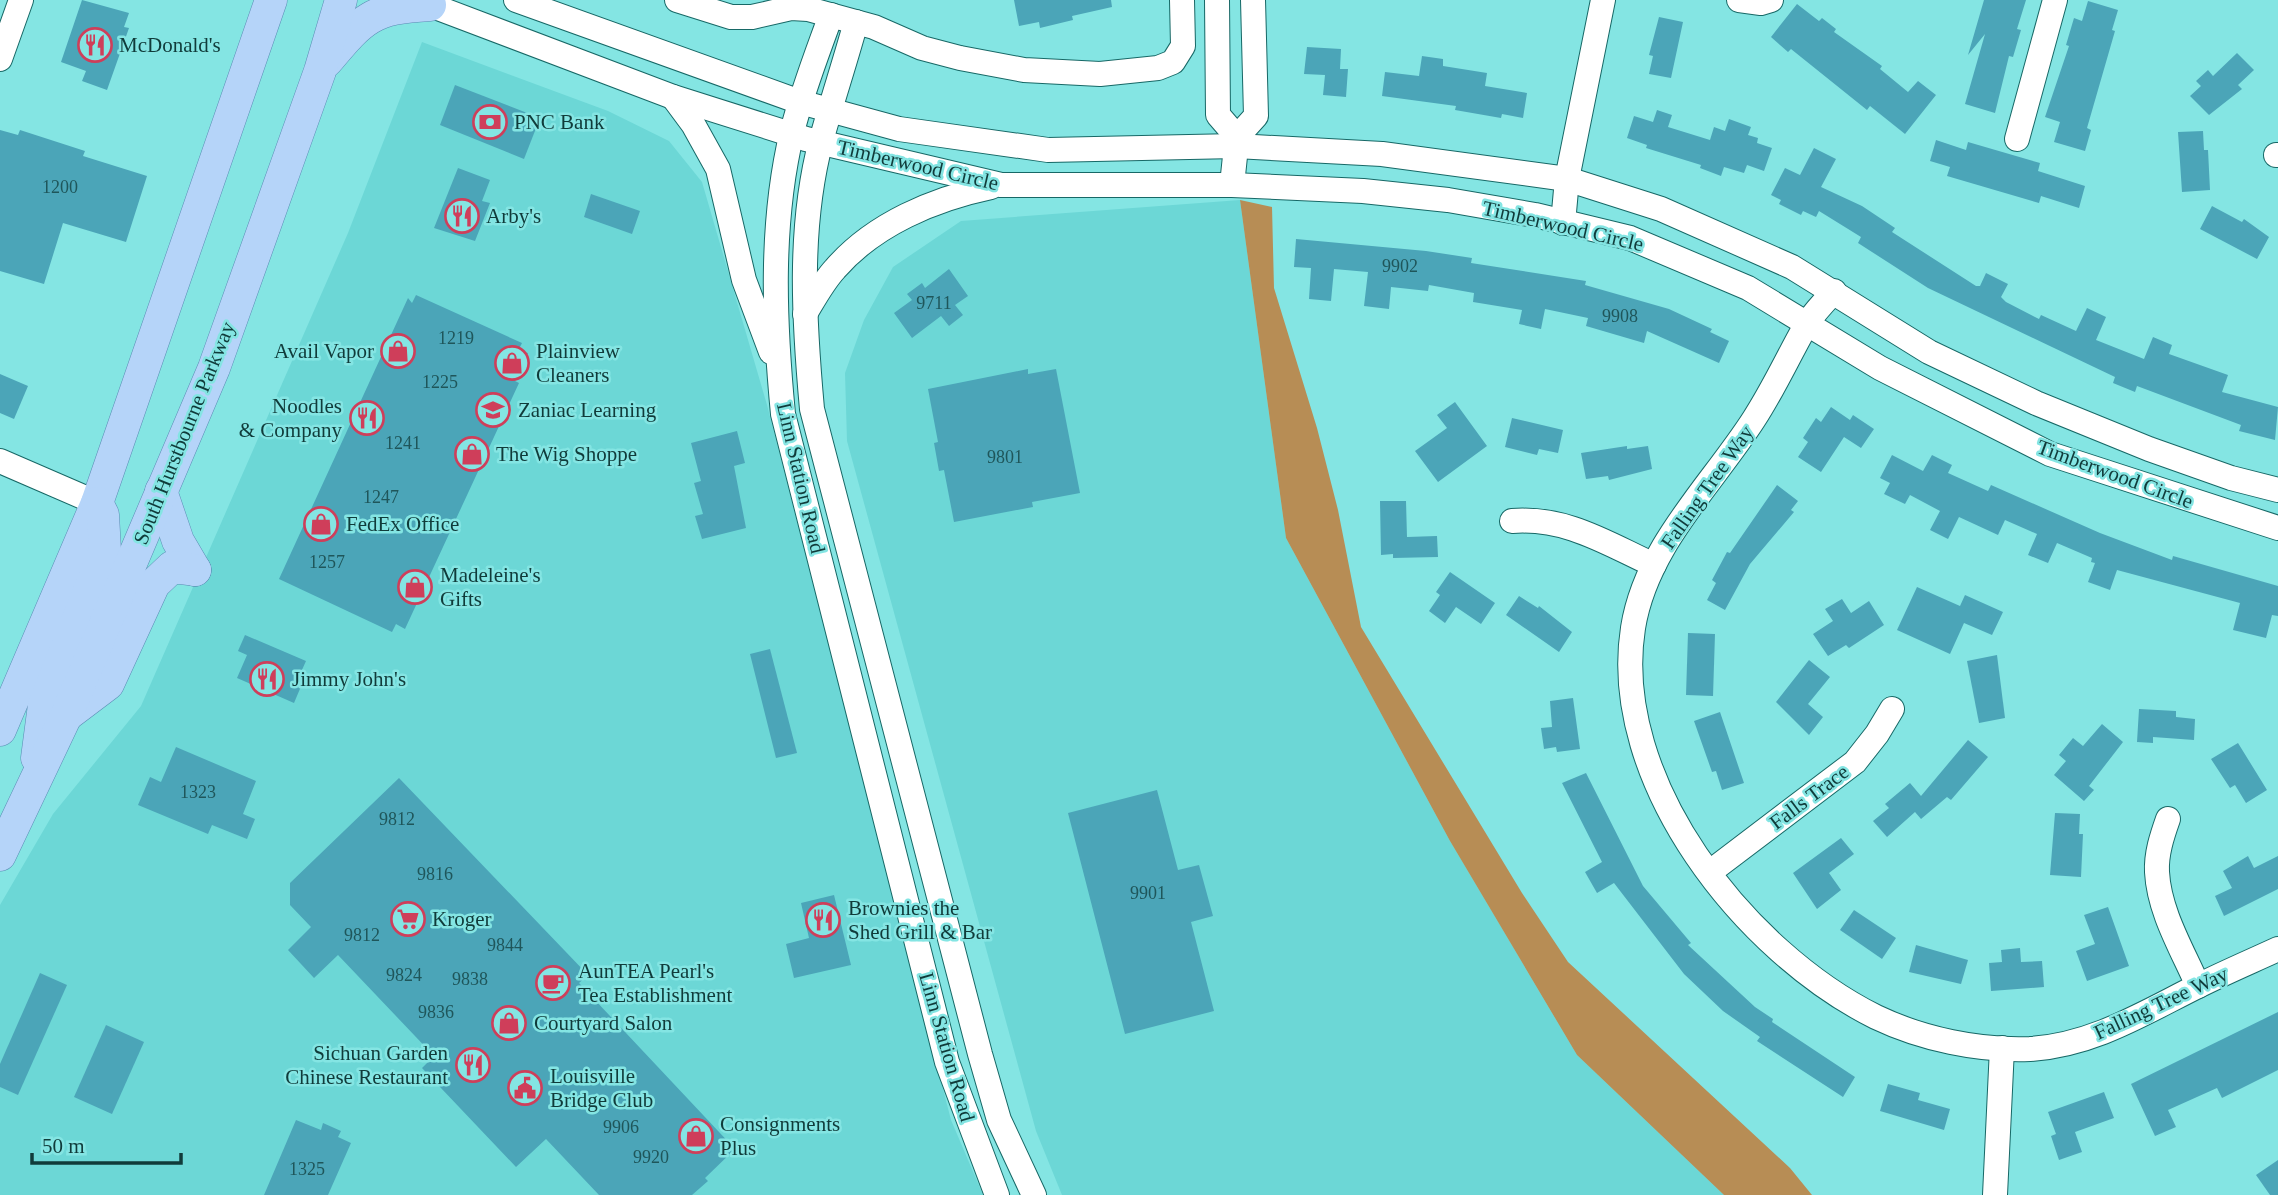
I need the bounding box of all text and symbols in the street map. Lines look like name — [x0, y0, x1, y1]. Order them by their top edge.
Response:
restaurant icon: McDonald's — [76, 26, 114, 64]
place label: McDonald's — [119, 33, 221, 57]
bank icon: PNC Bank — [471, 103, 509, 141]
place label: PNC Bank — [514, 110, 605, 134]
street label: Timberwood Circle — [835, 135, 1001, 195]
house number: 1200 — [42, 177, 78, 197]
street label: Timberwood Circle — [1480, 196, 1646, 256]
restaurant icon: Arby's — [443, 197, 481, 235]
place label: Arby's — [486, 204, 541, 228]
house number: 9902 — [1382, 256, 1418, 276]
house number: 9711 — [916, 293, 952, 313]
house number: 9908 — [1602, 306, 1638, 326]
street label: South Hurstbourne Parkway — [128, 318, 240, 548]
house number: 1219 — [438, 328, 474, 348]
shop icon: Avail Vapor — [379, 332, 417, 370]
place label: Avail Vapor — [274, 339, 374, 363]
place label: Plainview Cleaners — [536, 339, 621, 387]
shop icon: Plainview Cleaners — [493, 344, 531, 382]
house number: 1225 — [422, 372, 458, 392]
school or university icon: Zaniac Learning — [474, 391, 512, 429]
place label: Noodles & Company — [239, 394, 342, 442]
place label: Zaniac Learning — [518, 398, 657, 422]
restaurant icon: Noodles & Company — [348, 399, 386, 437]
street label: Linn Station Road — [772, 400, 830, 556]
street label: Falling Tree Way — [1656, 420, 1759, 553]
house number: 1241 — [385, 433, 421, 453]
shop icon: The Wig Shoppe — [453, 435, 491, 473]
street label: Timberwood Circle — [2034, 435, 2196, 513]
place label: The Wig Shoppe — [496, 442, 637, 466]
house number: 9801 — [987, 447, 1023, 467]
house number: 1247 — [363, 487, 399, 507]
shop icon: FedEx Office — [302, 505, 340, 543]
place label: FedEx Office — [346, 512, 459, 536]
house number: 1257 — [309, 552, 345, 572]
place label: Madeleine's Gifts — [440, 563, 541, 611]
shop icon: Madeleine's Gifts — [396, 568, 434, 606]
restaurant icon: Jimmy John's — [248, 660, 286, 698]
place label: Jimmy John's — [292, 667, 406, 691]
street label: Falls Trace — [1765, 760, 1853, 834]
house number: 1323 — [180, 782, 216, 802]
house number: 9812 — [379, 809, 415, 829]
house number: 9816 — [417, 864, 453, 884]
house number: 9901 — [1130, 883, 1166, 903]
place label: Brownies the Shed Grill & Bar — [848, 896, 992, 944]
supermarket icon: Kroger — [389, 900, 427, 938]
restaurant icon: Brownies the Shed Grill & Bar — [804, 901, 842, 939]
place label: Kroger — [432, 907, 491, 931]
house number: 9812 — [344, 925, 380, 945]
house number: 9844 — [487, 935, 523, 955]
place label: AunTEA Pearl's Tea Establishment — [578, 959, 732, 1007]
street label: Falling Tree Way — [2090, 961, 2232, 1045]
cafe icon: AunTEA Pearl's Tea Establishment — [534, 964, 572, 1002]
house number: 9824 — [386, 965, 422, 985]
house number: 9838 — [452, 969, 488, 989]
street label: Linn Station Road — [914, 970, 980, 1125]
house number: 9836 — [418, 1002, 454, 1022]
shop icon: Courtyard Salon — [490, 1004, 528, 1042]
place label: Courtyard Salon — [534, 1011, 673, 1035]
place label: Sichuan Garden Chinese Restaurant — [285, 1041, 448, 1089]
restaurant icon: Sichuan Garden Chinese Restaurant — [454, 1046, 492, 1084]
place label: Louisville Bridge Club — [550, 1064, 653, 1112]
public building icon: Louisville Bridge Club — [506, 1069, 544, 1107]
place label: Consignments Plus — [720, 1112, 840, 1160]
house number: 9906 — [603, 1117, 639, 1137]
shop icon: Consignments Plus — [677, 1117, 715, 1155]
scale bar — [32, 1122, 180, 1166]
text: 50 m — [42, 1134, 85, 1158]
house number: 9920 — [633, 1147, 669, 1167]
house number: 1325 — [289, 1159, 325, 1179]

